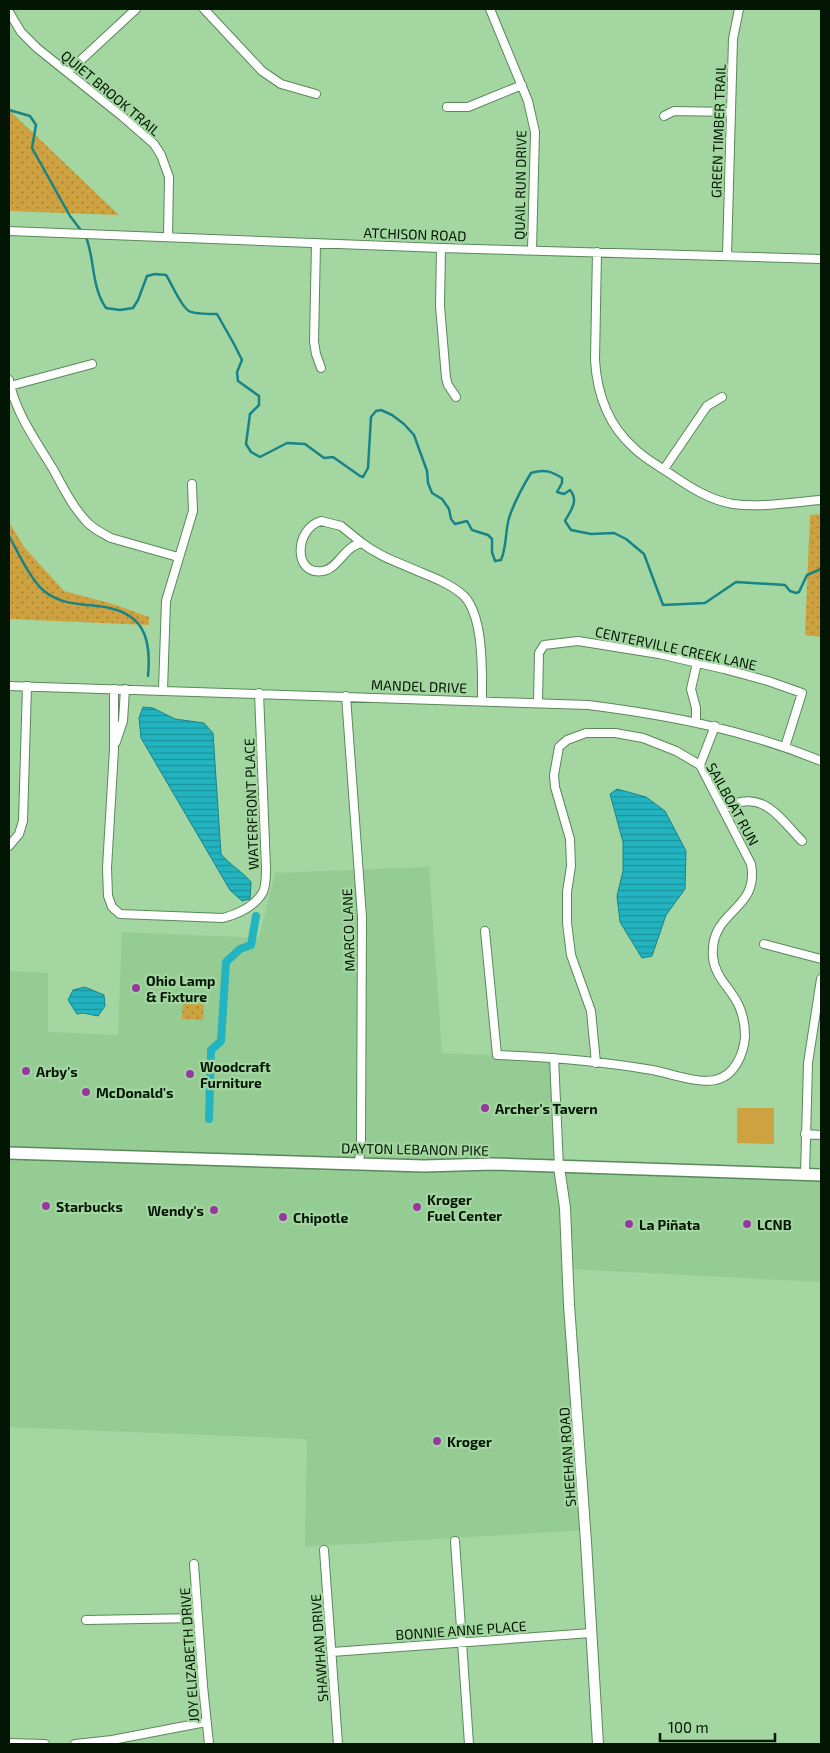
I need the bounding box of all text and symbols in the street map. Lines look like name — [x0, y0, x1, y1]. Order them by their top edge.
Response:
street label: QUIET BROOK TRAIL — [58, 46, 164, 140]
street label: GREEN TIMBER TRAIL — [707, 64, 729, 198]
street label: QUAIL RUN DRIVE — [511, 130, 529, 240]
street label: ATCHISON ROAD — [363, 224, 467, 244]
street label: CENTERVILLE CREEK LANE — [594, 623, 759, 673]
street label: MANDEL DRIVE — [371, 676, 467, 696]
street label: WATERFRONT PLACE — [240, 738, 262, 870]
street label: SAILBOAT RUN — [703, 760, 763, 848]
street label: MARCO LANE — [338, 888, 358, 972]
place label: Ohio Lamp & Fixture — [146, 972, 215, 1005]
marker: Ohio Lamp & Fixture — [130, 982, 142, 994]
place label: Woodcraft Furniture — [200, 1058, 271, 1091]
place label: Arby's — [36, 1063, 78, 1080]
marker: Arby's — [20, 1065, 32, 1077]
marker: Woodcraft Furniture — [184, 1068, 196, 1080]
place label: McDonald's — [96, 1084, 174, 1101]
marker: McDonald's — [80, 1086, 92, 1098]
place label: Archer's Tavern — [495, 1100, 598, 1117]
marker: Archer's Tavern — [479, 1102, 491, 1114]
street label: DAYTON LEBANON PIKE — [341, 1139, 489, 1159]
place label: Kroger Fuel Center — [427, 1191, 502, 1224]
place label: Starbucks — [56, 1198, 123, 1215]
marker: Starbucks — [40, 1200, 52, 1212]
marker: Kroger Fuel Center — [411, 1201, 423, 1213]
place label: Wendy's — [148, 1202, 204, 1219]
marker: Wendy's — [208, 1204, 220, 1216]
place label: Chipotle — [293, 1209, 348, 1226]
marker: Chipotle — [277, 1211, 289, 1223]
place label: La Piñata — [639, 1216, 700, 1233]
place label: LCNB — [757, 1216, 792, 1233]
marker: La Piñata — [623, 1218, 635, 1230]
marker: LCNB — [741, 1218, 753, 1230]
street label: SHEEHAN ROAD — [555, 1407, 579, 1507]
place label: Kroger — [447, 1433, 492, 1450]
marker: Kroger — [431, 1435, 443, 1447]
street label: JOY ELIZABETH DRIVE — [176, 1587, 202, 1723]
street label: SHAWHAN DRIVE — [307, 1593, 331, 1702]
street label: BONNIE ANNE PLACE — [395, 1617, 527, 1643]
scale bar — [660, 1710, 775, 1742]
text: 100 m — [668, 1718, 709, 1736]

